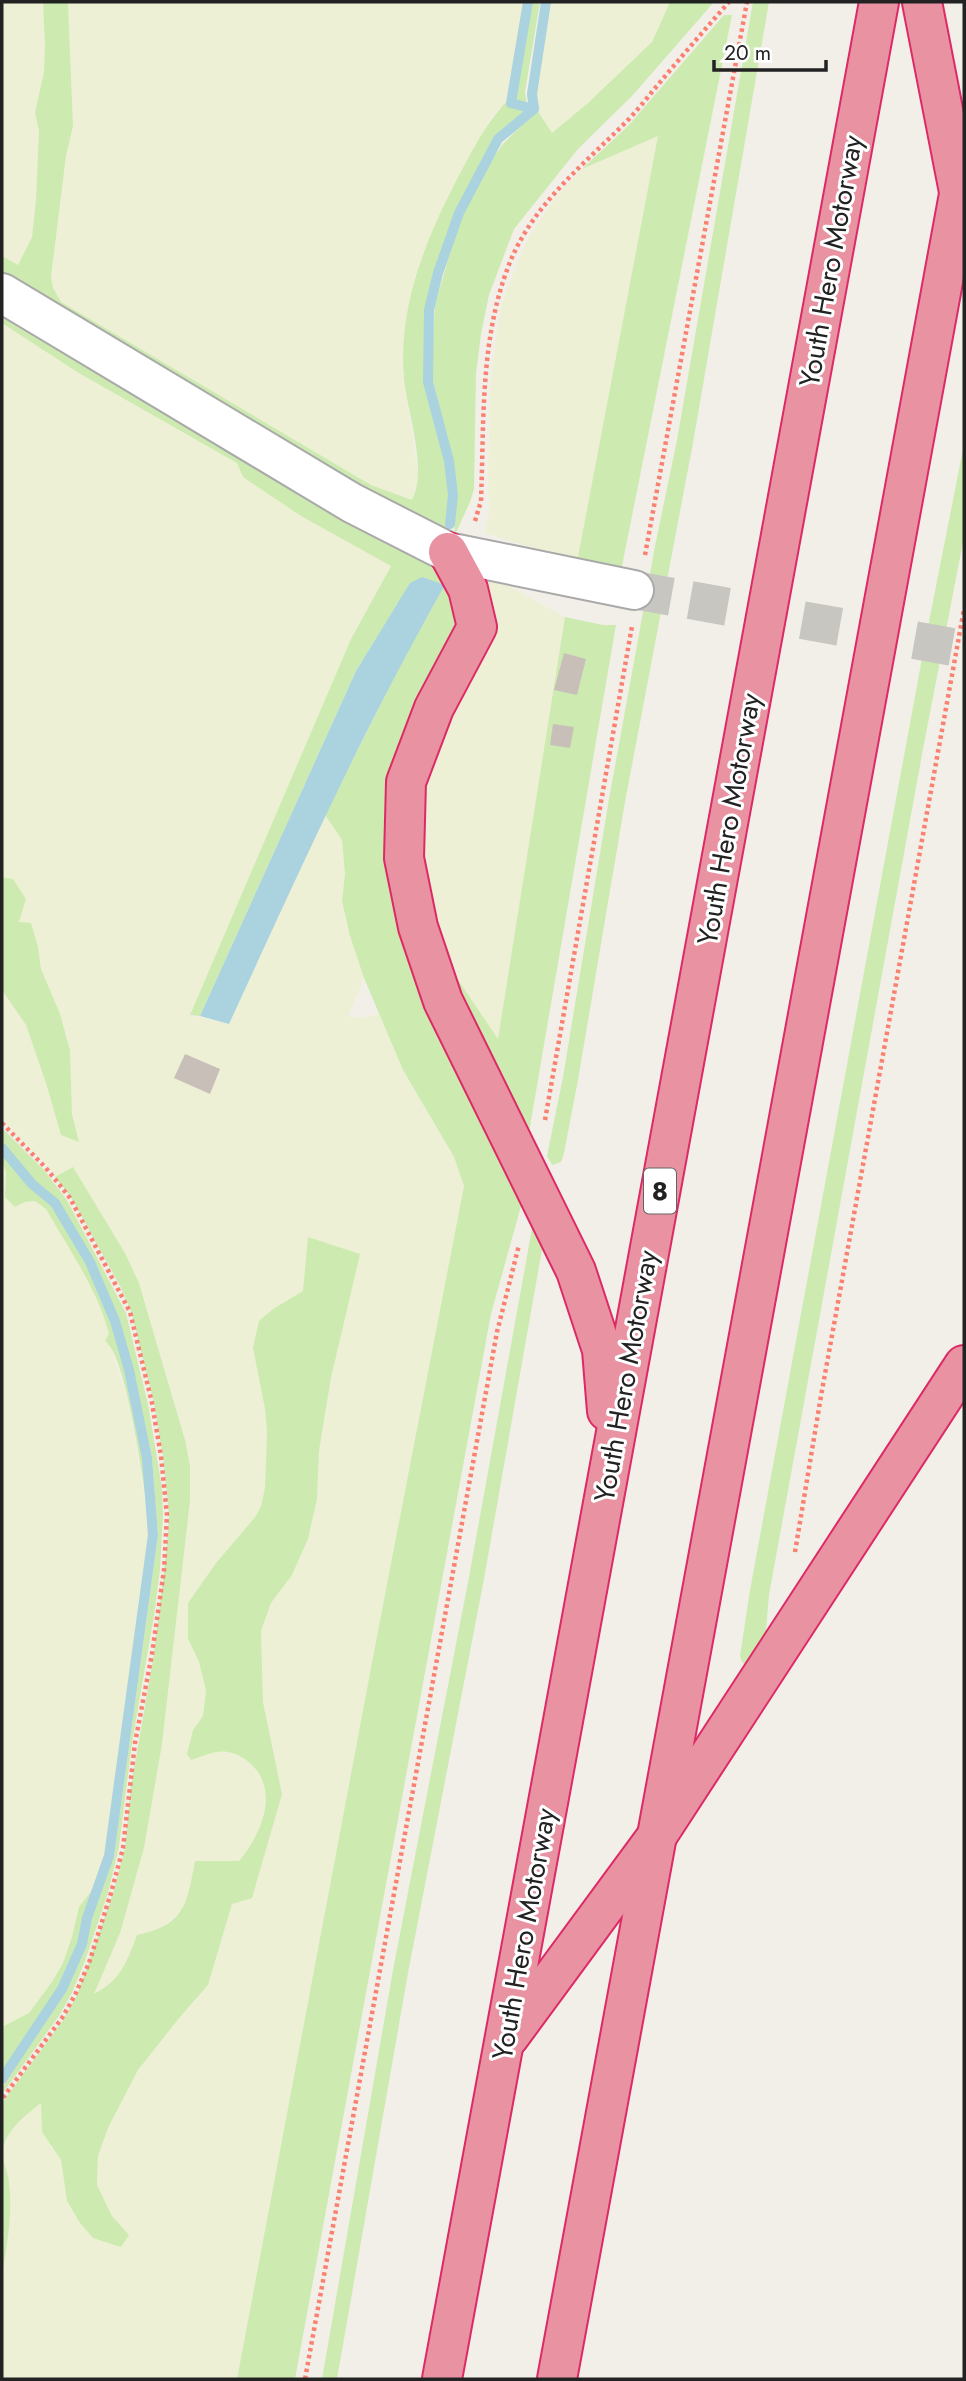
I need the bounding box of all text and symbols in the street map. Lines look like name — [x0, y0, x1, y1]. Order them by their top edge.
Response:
scale bar — [714, 28, 826, 72]
text: 20 m — [724, 38, 771, 68]
street label: Youth Hero Motorway — [789, 131, 873, 390]
street label: Youth Hero Motorway — [687, 689, 771, 948]
road number: 8 — [644, 1168, 676, 1214]
street label: Youth Hero Motorway — [584, 1246, 668, 1505]
street label: Youth Hero Motorway — [482, 1804, 566, 2063]

